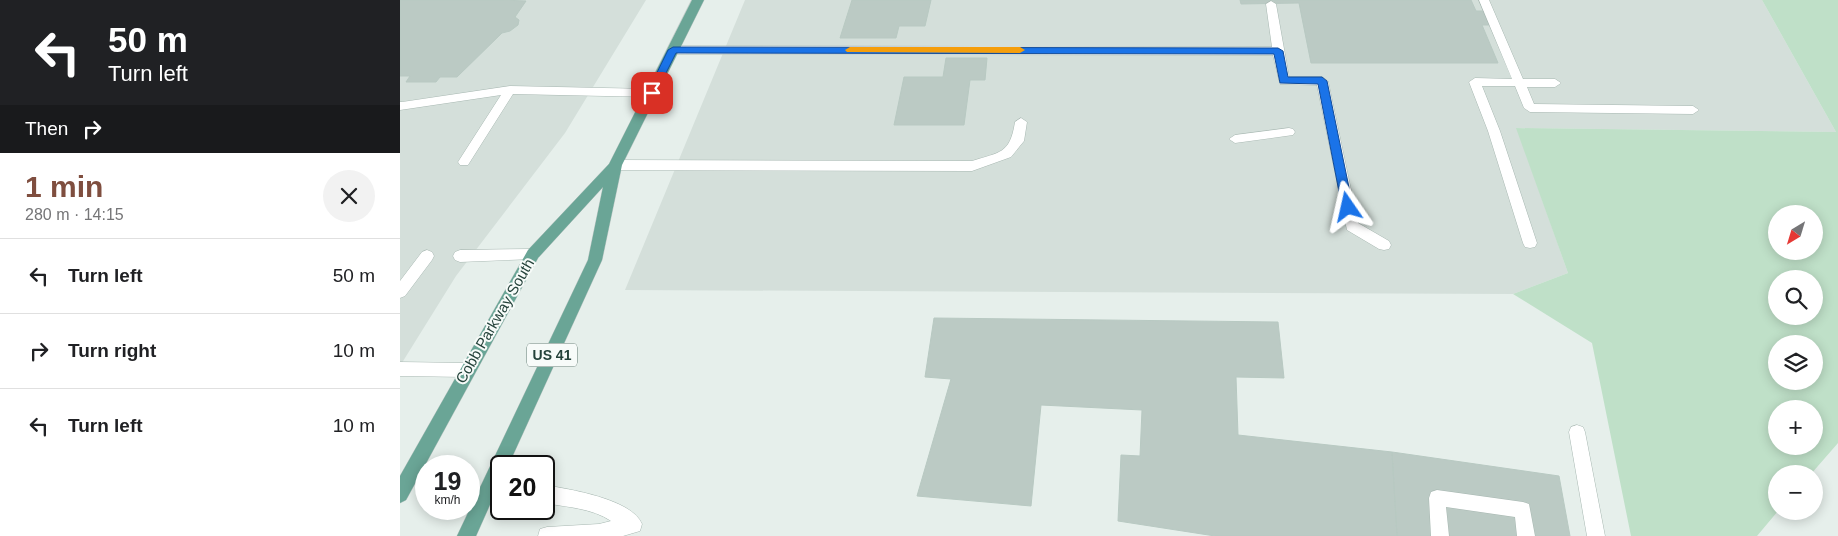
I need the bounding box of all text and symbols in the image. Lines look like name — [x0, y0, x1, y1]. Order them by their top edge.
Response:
icon: left — [25, 20, 90, 85]
text: 50 m — [108, 20, 188, 59]
text: Turn left — [108, 61, 188, 86]
pin — [631, 72, 673, 114]
icon: arrive — [638, 79, 666, 107]
icon: right — [78, 115, 106, 143]
text: Then — [25, 118, 68, 139]
text: 1 min — [25, 170, 103, 203]
button: close — [323, 170, 375, 222]
position arrow — [1321, 180, 1373, 232]
north arrow — [1768, 205, 1822, 260]
map controls — [1768, 205, 1823, 520]
text: 280 m · 14:15 — [25, 206, 124, 223]
street label: Cobb Parkway South — [452, 255, 537, 386]
icon: left — [25, 262, 53, 290]
text: Turn left — [68, 265, 143, 286]
text: 50 m — [333, 265, 375, 286]
button: search — [1768, 270, 1823, 325]
button: layers — [1768, 335, 1823, 390]
icon: right — [25, 337, 53, 365]
text: Turn right — [68, 340, 156, 361]
text: 10 m — [333, 340, 375, 361]
road number: US 41 — [527, 344, 577, 366]
button: + — [1768, 400, 1823, 455]
icon: left — [25, 412, 53, 440]
text: Turn left — [68, 415, 143, 436]
text: 10 m — [333, 415, 375, 436]
speed limit sign: 20 — [490, 455, 555, 520]
button: − — [1768, 465, 1823, 520]
text: 19 — [434, 467, 461, 495]
text: km/h — [434, 493, 461, 507]

